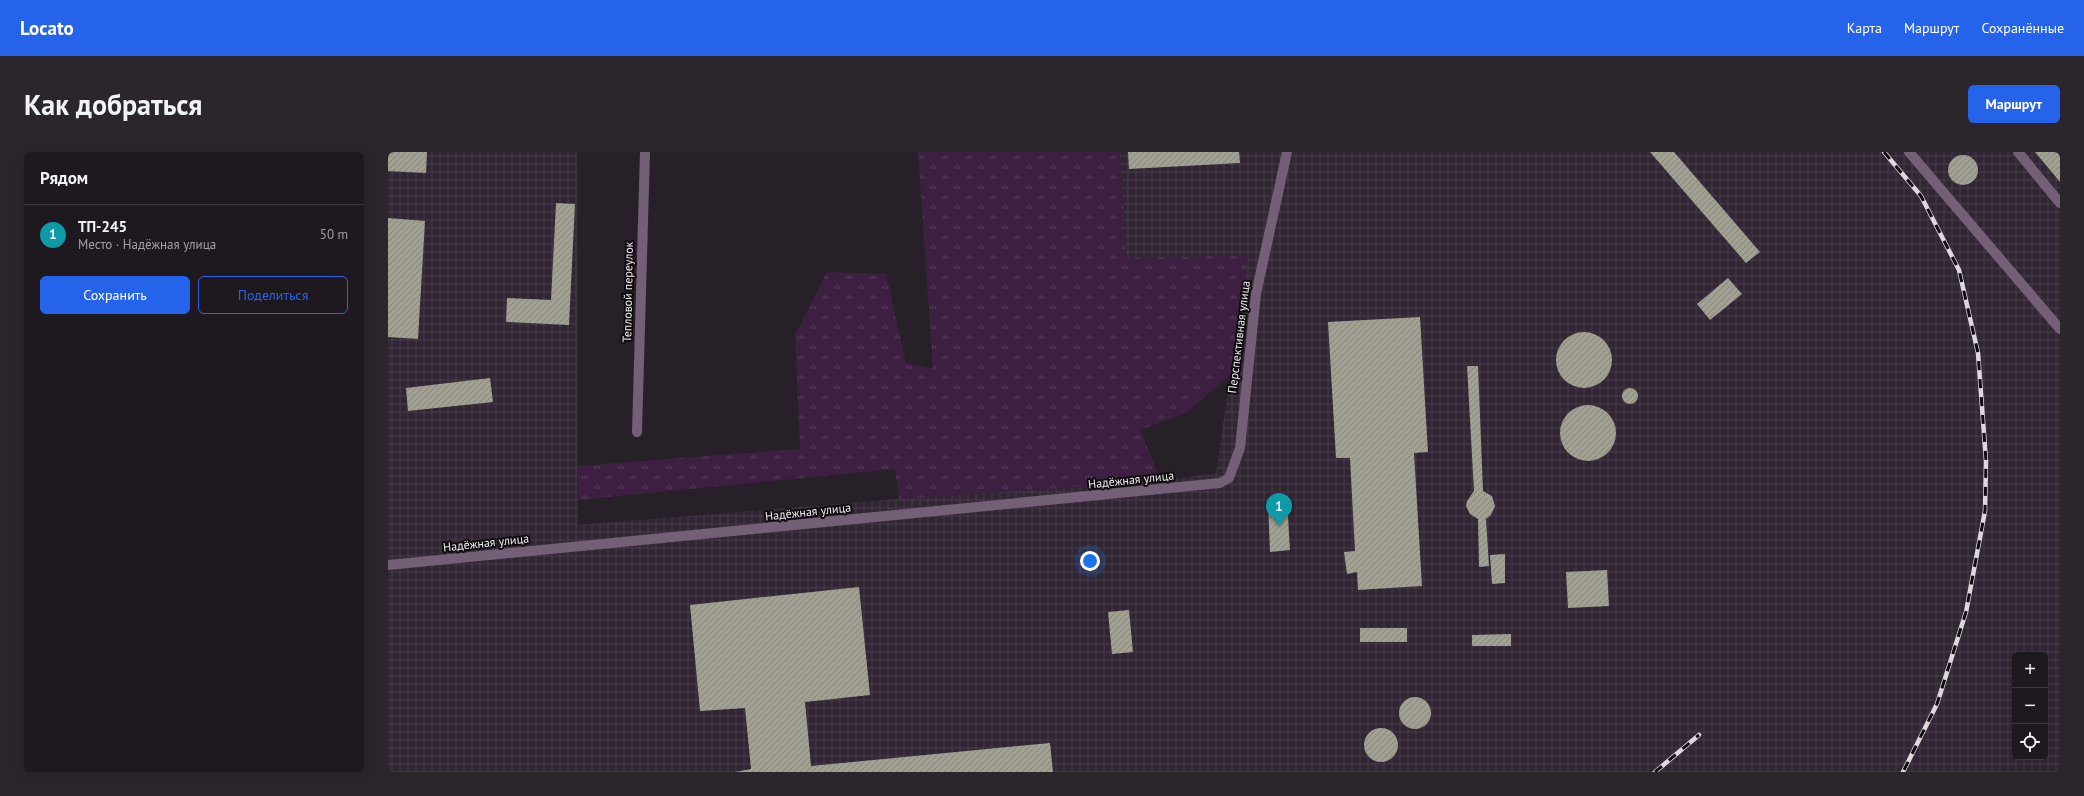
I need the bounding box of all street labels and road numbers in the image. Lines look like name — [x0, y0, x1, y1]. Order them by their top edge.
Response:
street label: Тепловой переулок — [619, 241, 636, 343]
street label: Перспективная улица — [1224, 280, 1253, 394]
street label: Надёжная улица — [1087, 468, 1175, 491]
street label: Надёжная улица — [764, 500, 852, 523]
street label: Надёжная улица — [442, 531, 530, 554]

